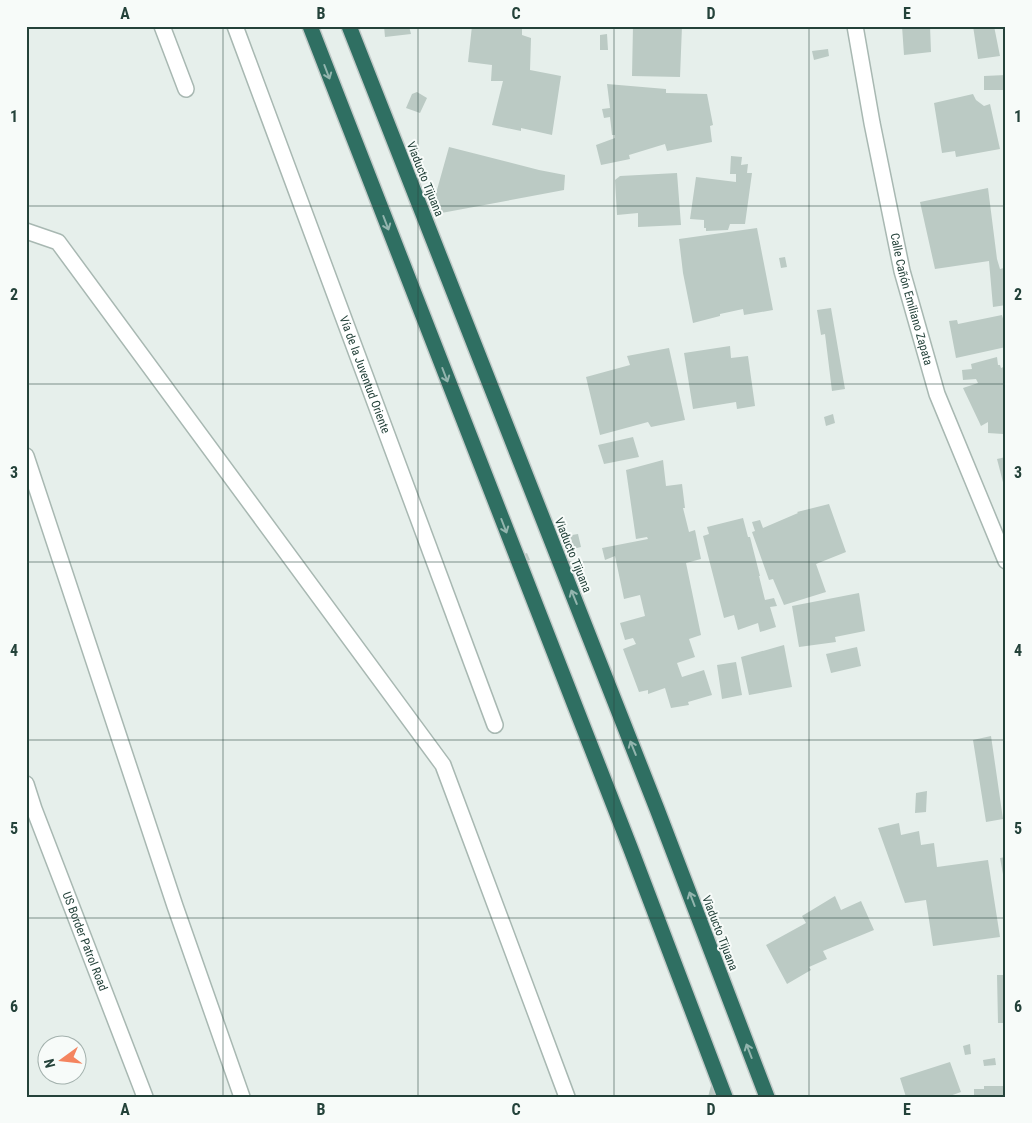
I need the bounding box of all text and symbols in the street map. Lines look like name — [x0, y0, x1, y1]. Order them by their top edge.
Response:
text: A — [120, 4, 130, 23]
text: B — [317, 4, 326, 23]
text: C — [511, 4, 521, 23]
text: D — [706, 4, 716, 23]
text: E — [903, 4, 911, 23]
one-way arrow — [323, 64, 333, 79]
text: 1 — [10, 107, 18, 126]
text: 1 — [1014, 107, 1022, 126]
street label: Viaducto Tijuana — [404, 140, 446, 219]
one-way arrow — [382, 215, 392, 230]
street label: Calle Cañón Emiliano Zapata — [887, 232, 936, 367]
text: 2 — [10, 285, 18, 304]
text: 2 — [1014, 285, 1022, 304]
street label: Vía de la Juventud Oriente — [336, 314, 393, 436]
one-way arrow — [442, 367, 451, 382]
text: 3 — [10, 463, 18, 482]
text: 3 — [1014, 463, 1022, 482]
street label: Viaducto Tijuana — [552, 516, 594, 595]
one-way arrow — [500, 518, 510, 533]
one-way arrow — [568, 589, 577, 604]
text: 4 — [10, 641, 18, 660]
text: 4 — [1014, 641, 1022, 660]
one-way arrow — [628, 741, 637, 756]
text: 5 — [10, 819, 18, 838]
text: 5 — [1014, 819, 1022, 838]
street label: US Border Patrol Road — [60, 890, 110, 993]
one-way arrow — [687, 892, 696, 908]
street label: Viaducto Tijuana — [699, 893, 741, 973]
text: 6 — [10, 997, 18, 1016]
text: 6 — [1014, 997, 1022, 1016]
north arrow — [38, 1036, 88, 1086]
one-way arrow — [744, 1044, 754, 1059]
text: N — [41, 1057, 58, 1070]
text: A — [120, 1100, 130, 1119]
text: B — [317, 1100, 326, 1119]
text: C — [511, 1100, 521, 1119]
text: D — [706, 1100, 716, 1119]
text: E — [903, 1100, 911, 1119]

